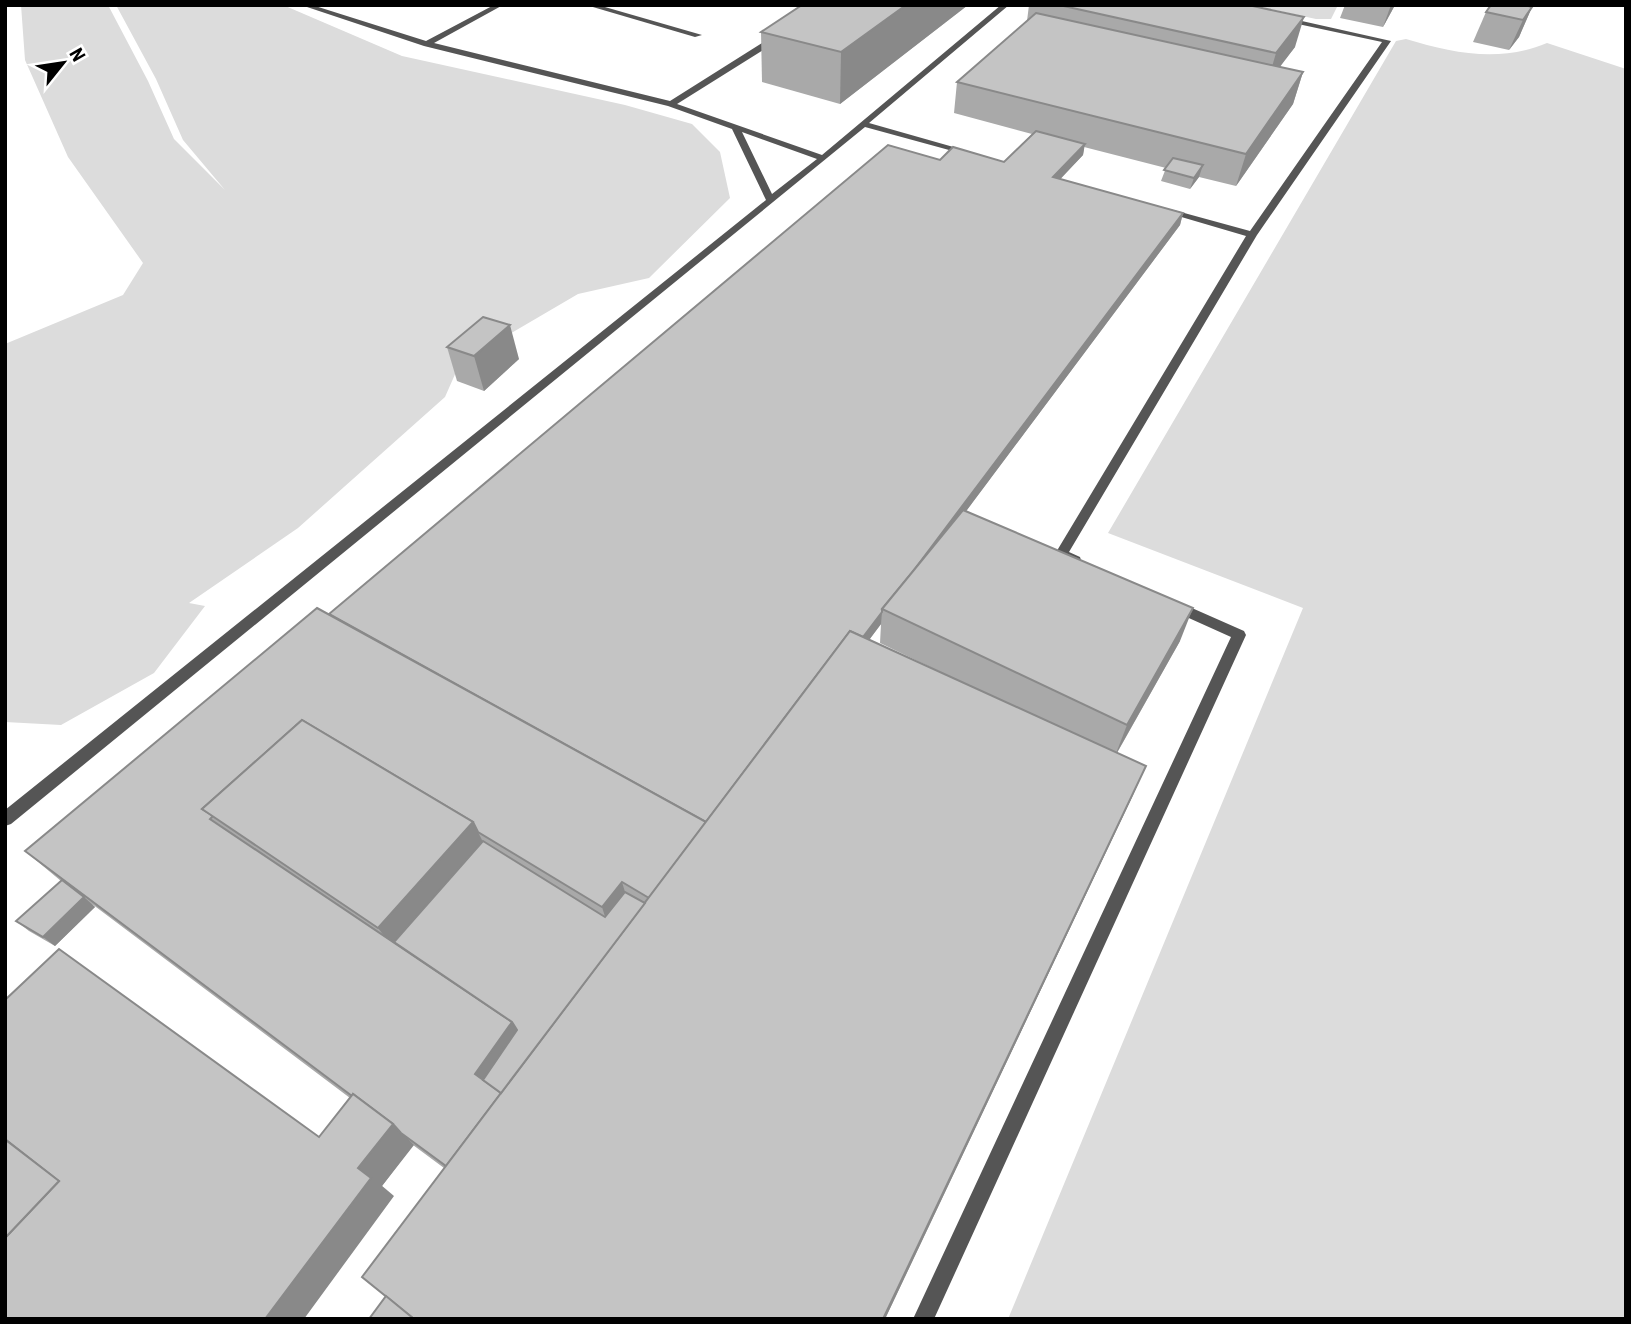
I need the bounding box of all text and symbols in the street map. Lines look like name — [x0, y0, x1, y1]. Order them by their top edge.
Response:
north arrow — [28, 28, 98, 98]
text: N — [64, 44, 90, 66]

